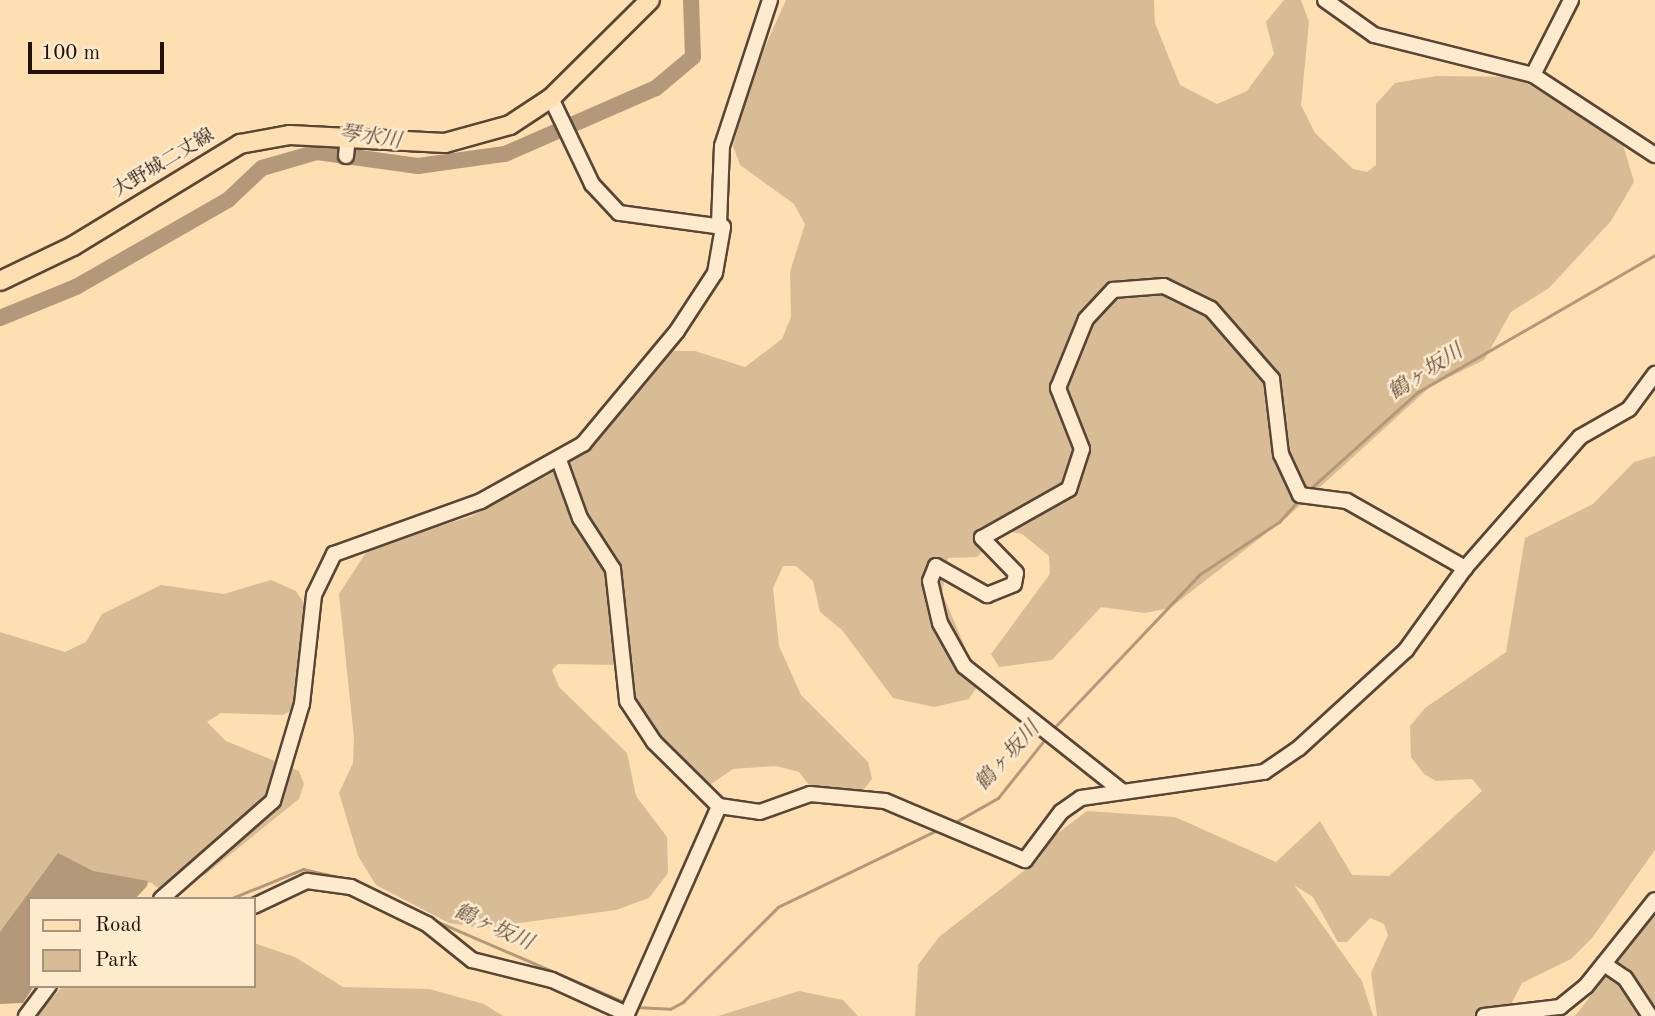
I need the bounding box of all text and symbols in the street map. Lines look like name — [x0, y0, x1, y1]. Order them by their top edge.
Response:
scale bar — [32, 28, 168, 72]
text: 100 m — [41, 43, 100, 64]
water label: 琴水川 — [337, 121, 403, 155]
street label: 大野城二丈線 — [109, 125, 219, 203]
water label: 鶴ヶ坂川 — [1384, 340, 1468, 406]
water label: 鶴ヶ坂川 — [971, 717, 1045, 797]
legend — [28, 897, 256, 988]
water label: 鶴ヶ坂川 — [450, 899, 536, 957]
text: Road — [95, 915, 142, 936]
text: Park — [95, 950, 138, 971]

